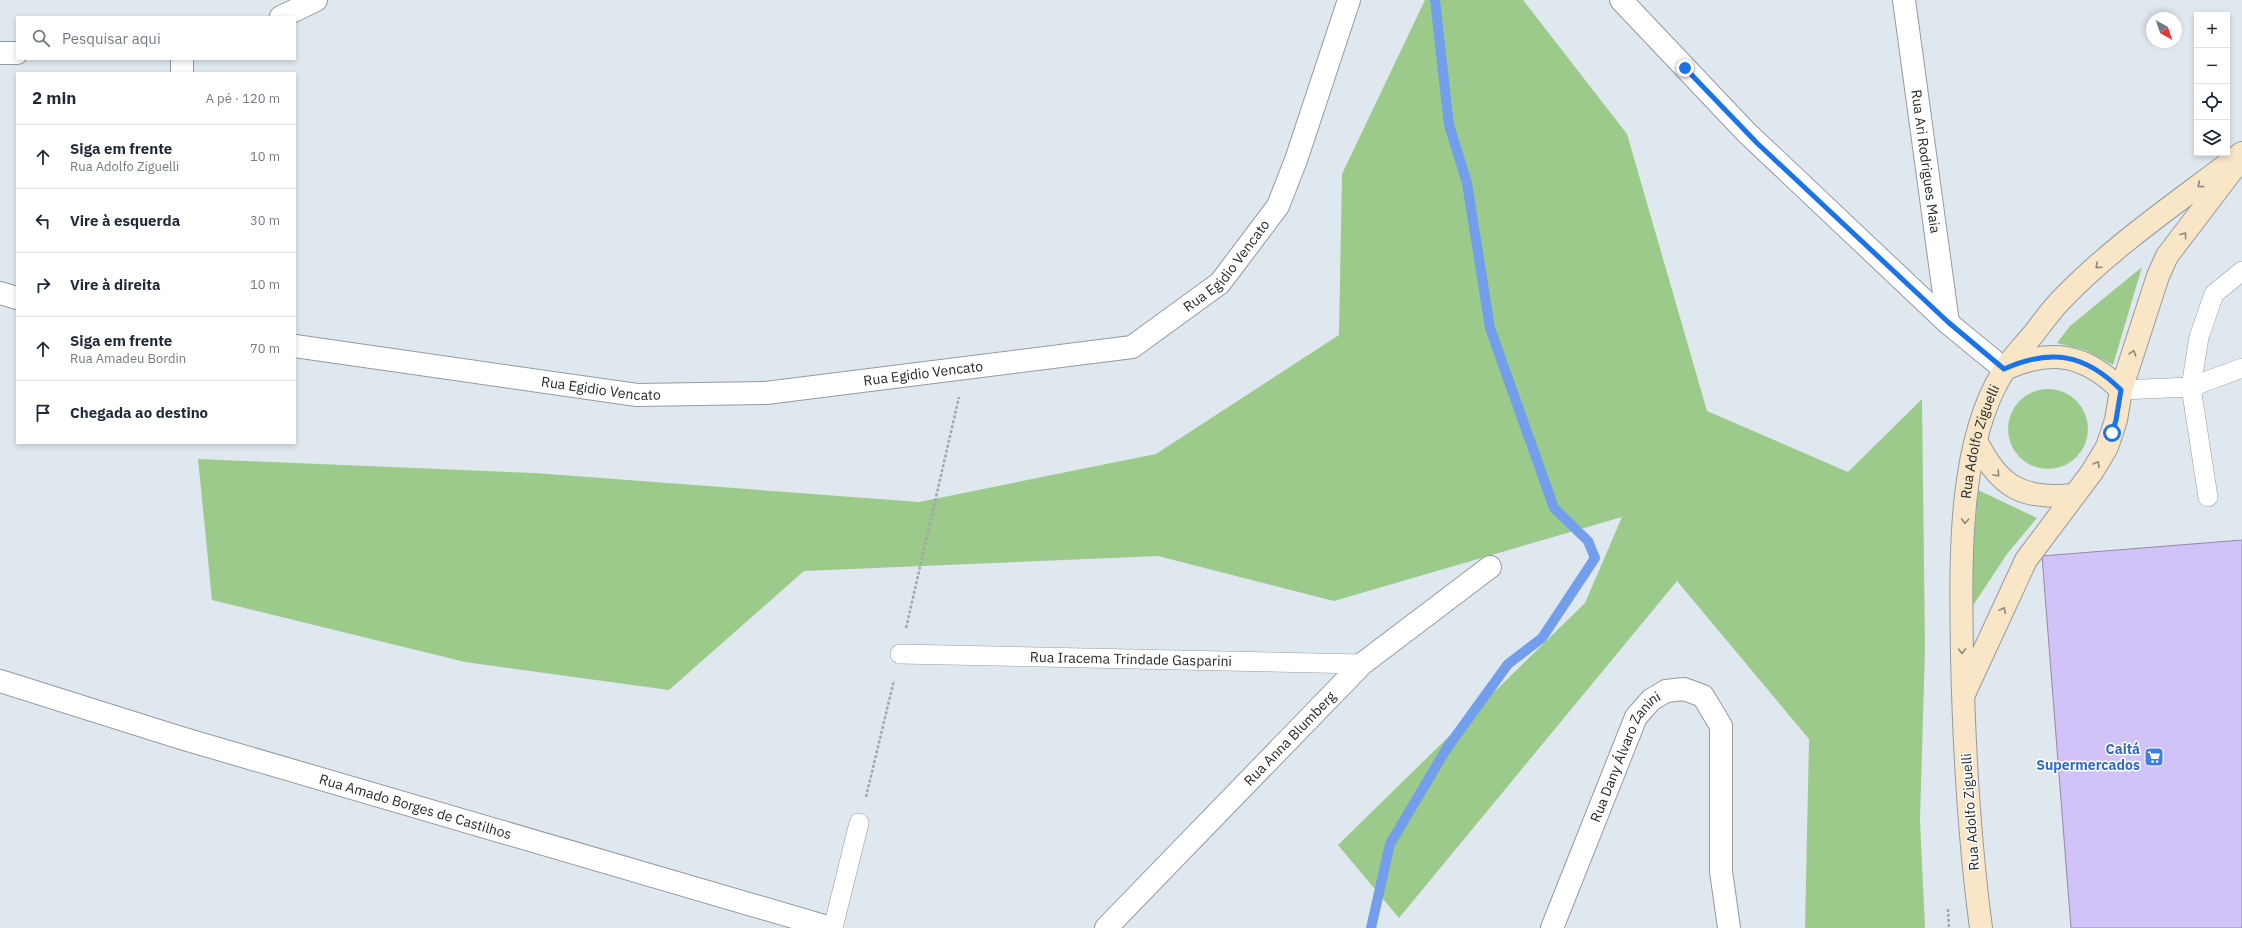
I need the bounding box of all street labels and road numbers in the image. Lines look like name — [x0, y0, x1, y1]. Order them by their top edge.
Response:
street label: Rua Ari Rodrigues Maia — [1907, 88, 1945, 235]
street label: Rua Egidio Vencato — [1180, 216, 1274, 316]
street label: Rua Egidio Vencato — [862, 357, 984, 390]
street label: Rua Egidio Vencato — [540, 372, 661, 404]
street label: Rua Adolfo Ziguelli — [1957, 381, 2003, 500]
street label: Rua Iracema Trindade Gasparini — [1030, 648, 1232, 670]
street label: Rua Anna Blumberg — [1240, 687, 1340, 789]
street label: Rua Dany Álvaro Zanini — [1586, 687, 1664, 825]
street label: Rua Adolfo Ziguelli — [1957, 753, 1983, 871]
street label: Rua Amado Borges de Castilhos — [317, 770, 514, 843]

